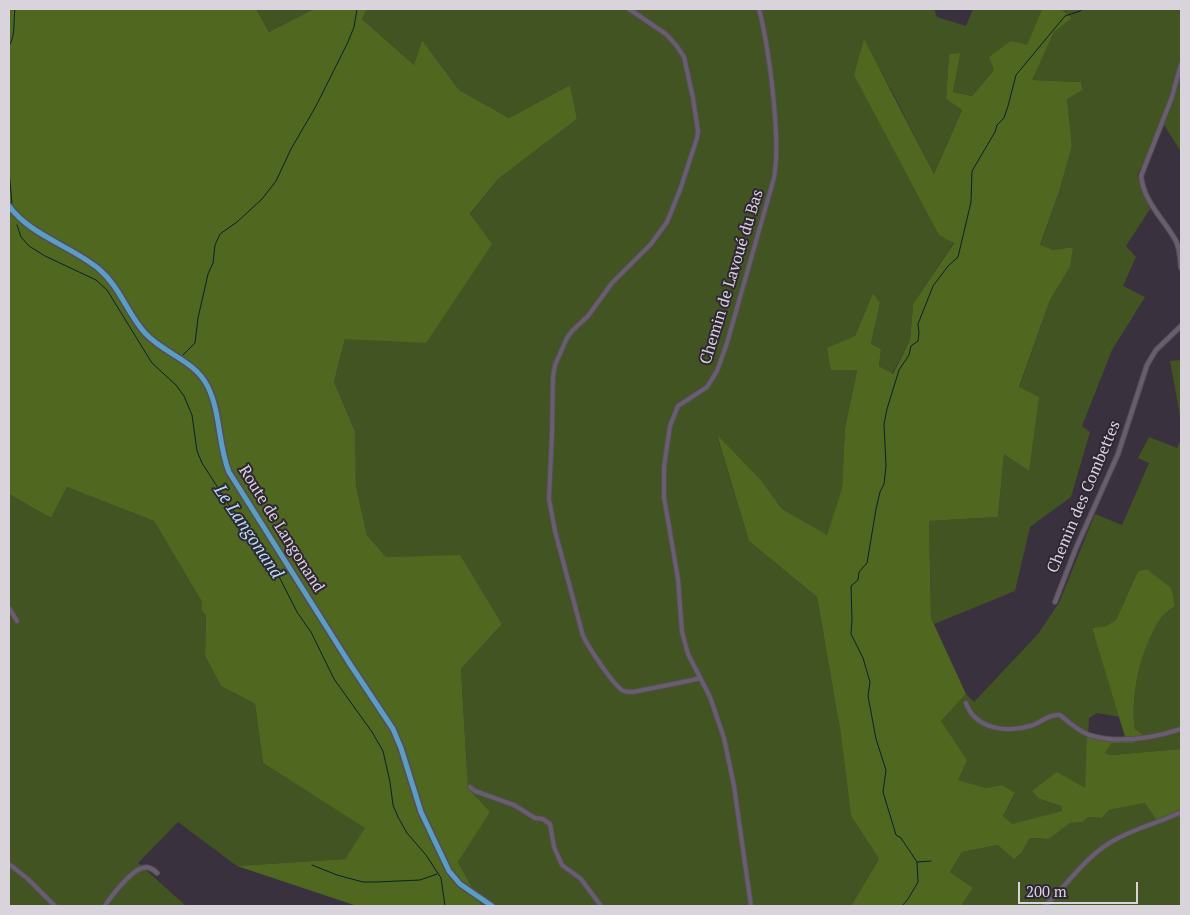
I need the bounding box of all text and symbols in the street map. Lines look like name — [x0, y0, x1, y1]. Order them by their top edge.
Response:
street label: Chemin de Lavoué du Bas — [696, 187, 768, 367]
street label: Chemin des Combettes — [1043, 418, 1125, 576]
street label: Route de Langonand — [234, 462, 328, 596]
water label: Le Langonand — [209, 481, 287, 583]
scale bar — [1020, 872, 1140, 904]
text: 200 m — [1026, 881, 1067, 901]

